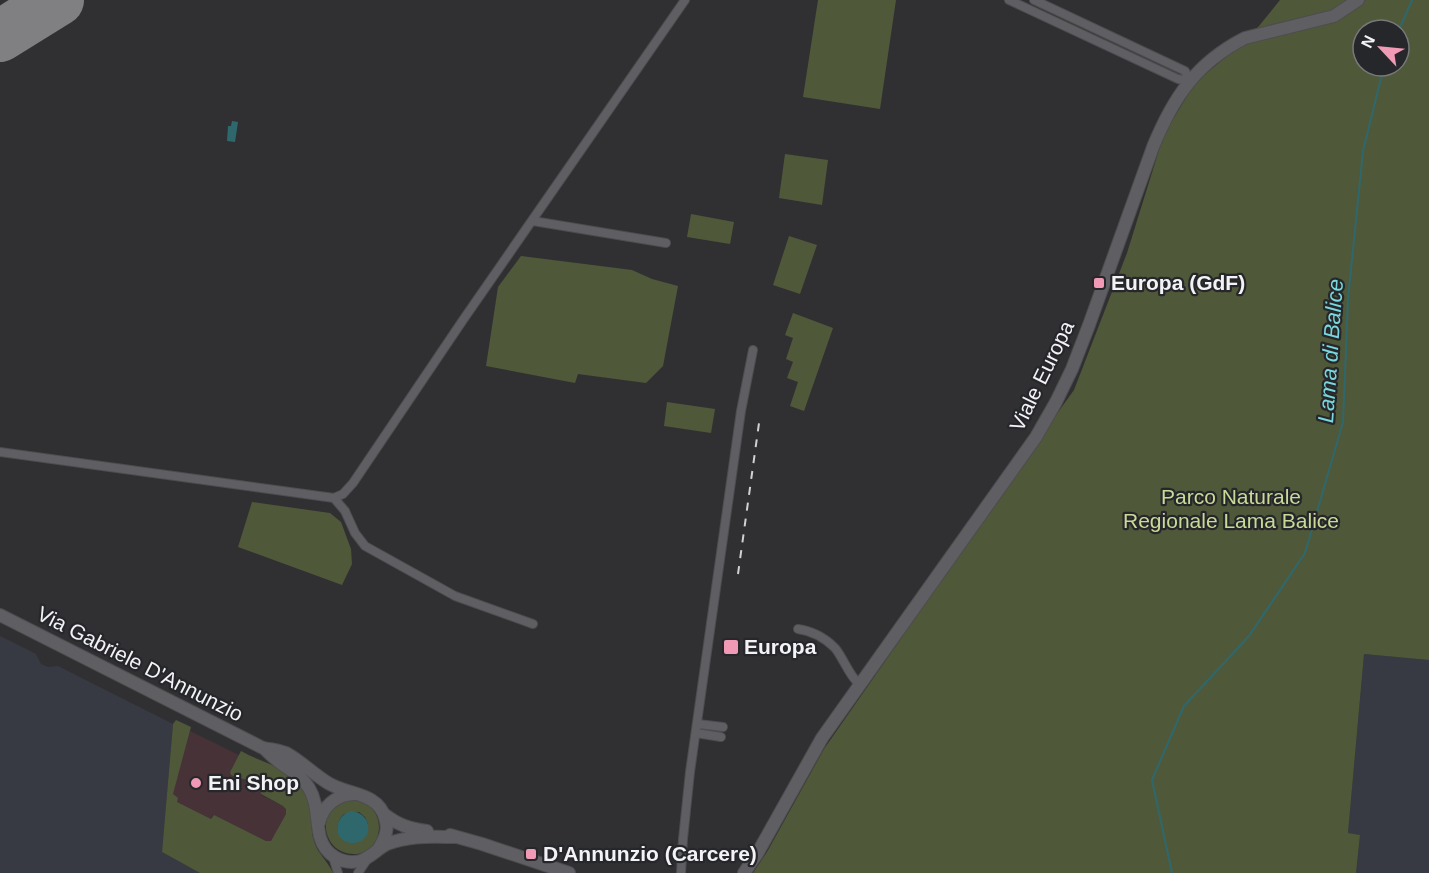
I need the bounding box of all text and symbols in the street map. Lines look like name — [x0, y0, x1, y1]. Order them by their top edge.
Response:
north arrow — [1351, 18, 1411, 78]
text: N — [1358, 33, 1378, 51]
place label: Europa (GdF) — [1111, 271, 1245, 294]
marker: Europa (GdF) — [1092, 276, 1106, 290]
water label: Lama di Balice — [1313, 278, 1348, 424]
street label: Viale Europa — [1005, 317, 1078, 435]
park label: Parco Naturale Regionale Lama Balice — [1123, 485, 1339, 532]
street label: Via Gabriele D'Annunzio — [34, 602, 247, 726]
place label: Europa — [744, 635, 817, 658]
marker: Europa — [722, 638, 740, 656]
place label: Eni Shop — [208, 771, 299, 794]
marker: Eni Shop — [189, 776, 203, 790]
place label: D'Annunzio (Carcere) — [543, 842, 757, 865]
marker: D'Annunzio (Carcere) — [524, 847, 538, 861]

